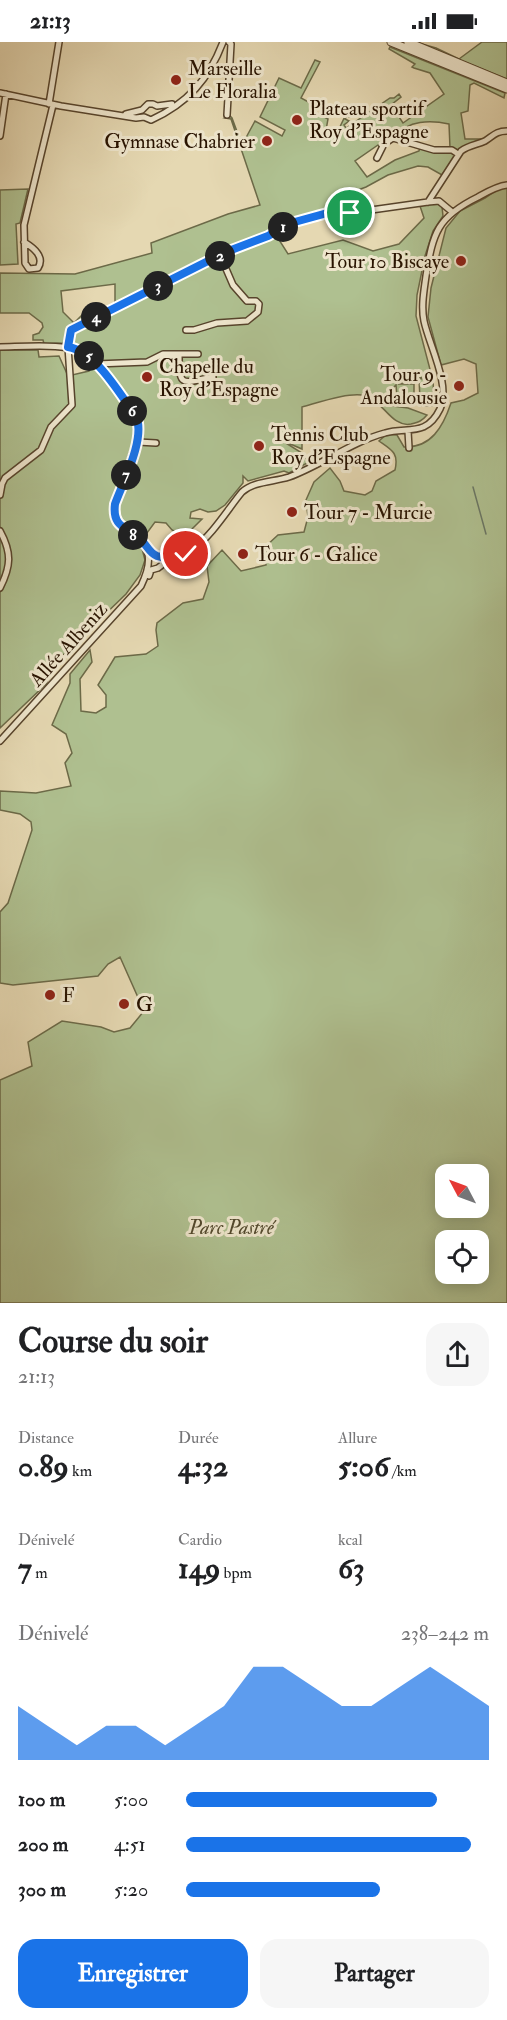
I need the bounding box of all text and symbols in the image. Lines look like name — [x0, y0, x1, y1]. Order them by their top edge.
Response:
text: 21:13 — [30, 7, 71, 35]
place label: Marseille Le Floralia — [188, 56, 277, 104]
marker: Marseille Le Floralia — [169, 73, 183, 87]
place label: Plateau sportif Roy d'Espagne — [309, 96, 429, 145]
marker: Plateau sportif Roy d'Espagne — [290, 113, 304, 127]
place label: Gymnase Chabrier — [104, 129, 256, 154]
marker: Gymnase Chabrier — [260, 134, 274, 148]
pin — [324, 187, 375, 238]
icon: arrive — [333, 196, 366, 229]
pin: 1 — [268, 212, 298, 242]
text: 1 — [280, 217, 286, 237]
pin: 2 — [205, 241, 235, 271]
text: 2 — [216, 246, 224, 266]
place label: Tour 10 Biscaye — [325, 249, 449, 274]
marker: Tour 10 Biscaye — [454, 254, 468, 268]
pin: 3 — [143, 271, 173, 301]
text: 3 — [155, 276, 161, 296]
pin: 4 — [81, 302, 111, 332]
text: 4 — [92, 307, 100, 327]
pin: 5 — [74, 341, 104, 371]
text: 5 — [85, 346, 93, 366]
place label: Chapelle du Roy d’Espagne — [159, 354, 279, 403]
place label: Tour 9 - Andalousie — [360, 362, 447, 410]
marker: Chapelle du Roy d’Espagne — [140, 370, 154, 384]
marker: Tour 9 - Andalousie — [452, 379, 466, 393]
pin: 6 — [117, 396, 147, 426]
text: 6 — [128, 401, 136, 421]
place label: Tennis Club Roy d'Espagne — [271, 422, 391, 471]
marker: Tennis Club Roy d'Espagne — [252, 439, 266, 453]
pin: 7 — [111, 460, 141, 490]
text: 7 — [122, 465, 130, 485]
place label: Tour 7 - Murcie — [304, 500, 432, 525]
marker: Tour 7 - Murcie — [285, 505, 299, 519]
pin: 8 — [118, 520, 148, 550]
text: 8 — [129, 525, 137, 545]
pin — [160, 528, 211, 579]
icon: check — [169, 537, 202, 570]
place label: Tour 6 - Galice — [255, 542, 378, 567]
marker: Tour 6 - Galice — [236, 547, 250, 561]
street label: Allée Albeniz — [23, 597, 113, 692]
place label: F — [62, 983, 75, 1008]
marker: F — [43, 988, 57, 1002]
place label: G — [136, 992, 153, 1017]
marker: G — [117, 997, 131, 1011]
north arrow — [435, 1164, 489, 1218]
map controls — [435, 1164, 489, 1284]
park label: Parc Pastré — [187, 1215, 277, 1240]
button: locate — [435, 1230, 489, 1284]
text: Course du soir — [18, 1321, 208, 1362]
button: share — [426, 1323, 489, 1386]
text: 21:13 — [18, 1364, 55, 1389]
text: Distance — [18, 1428, 74, 1448]
text: Durée — [178, 1428, 219, 1448]
text: Allure — [338, 1428, 377, 1448]
text: 0.89 — [18, 1448, 69, 1485]
text: 4:32 — [178, 1448, 228, 1485]
text: 5:06 — [338, 1448, 389, 1485]
text: km — [69, 1461, 92, 1481]
text: /km — [389, 1461, 417, 1481]
text: Dénivelé — [18, 1530, 74, 1550]
text: Cardio — [178, 1530, 222, 1550]
text: kcal — [338, 1530, 363, 1550]
text: 7 — [18, 1550, 32, 1587]
text: 149 — [178, 1550, 220, 1587]
text: 63 — [338, 1550, 365, 1587]
text: m — [32, 1563, 48, 1583]
text: bpm — [220, 1563, 252, 1583]
text: Dénivelé — [18, 1621, 88, 1646]
text: 238–242 m — [401, 1621, 489, 1646]
text: 100 m — [18, 1787, 65, 1812]
text: 5:00 — [114, 1787, 148, 1812]
text: 200 m — [18, 1832, 68, 1857]
text: 4:51 — [114, 1832, 146, 1857]
text: 300 m — [18, 1877, 66, 1902]
text: 5:20 — [114, 1877, 148, 1902]
button: Enregistrer — [18, 1939, 248, 2008]
button: Partager — [260, 1939, 489, 2008]

